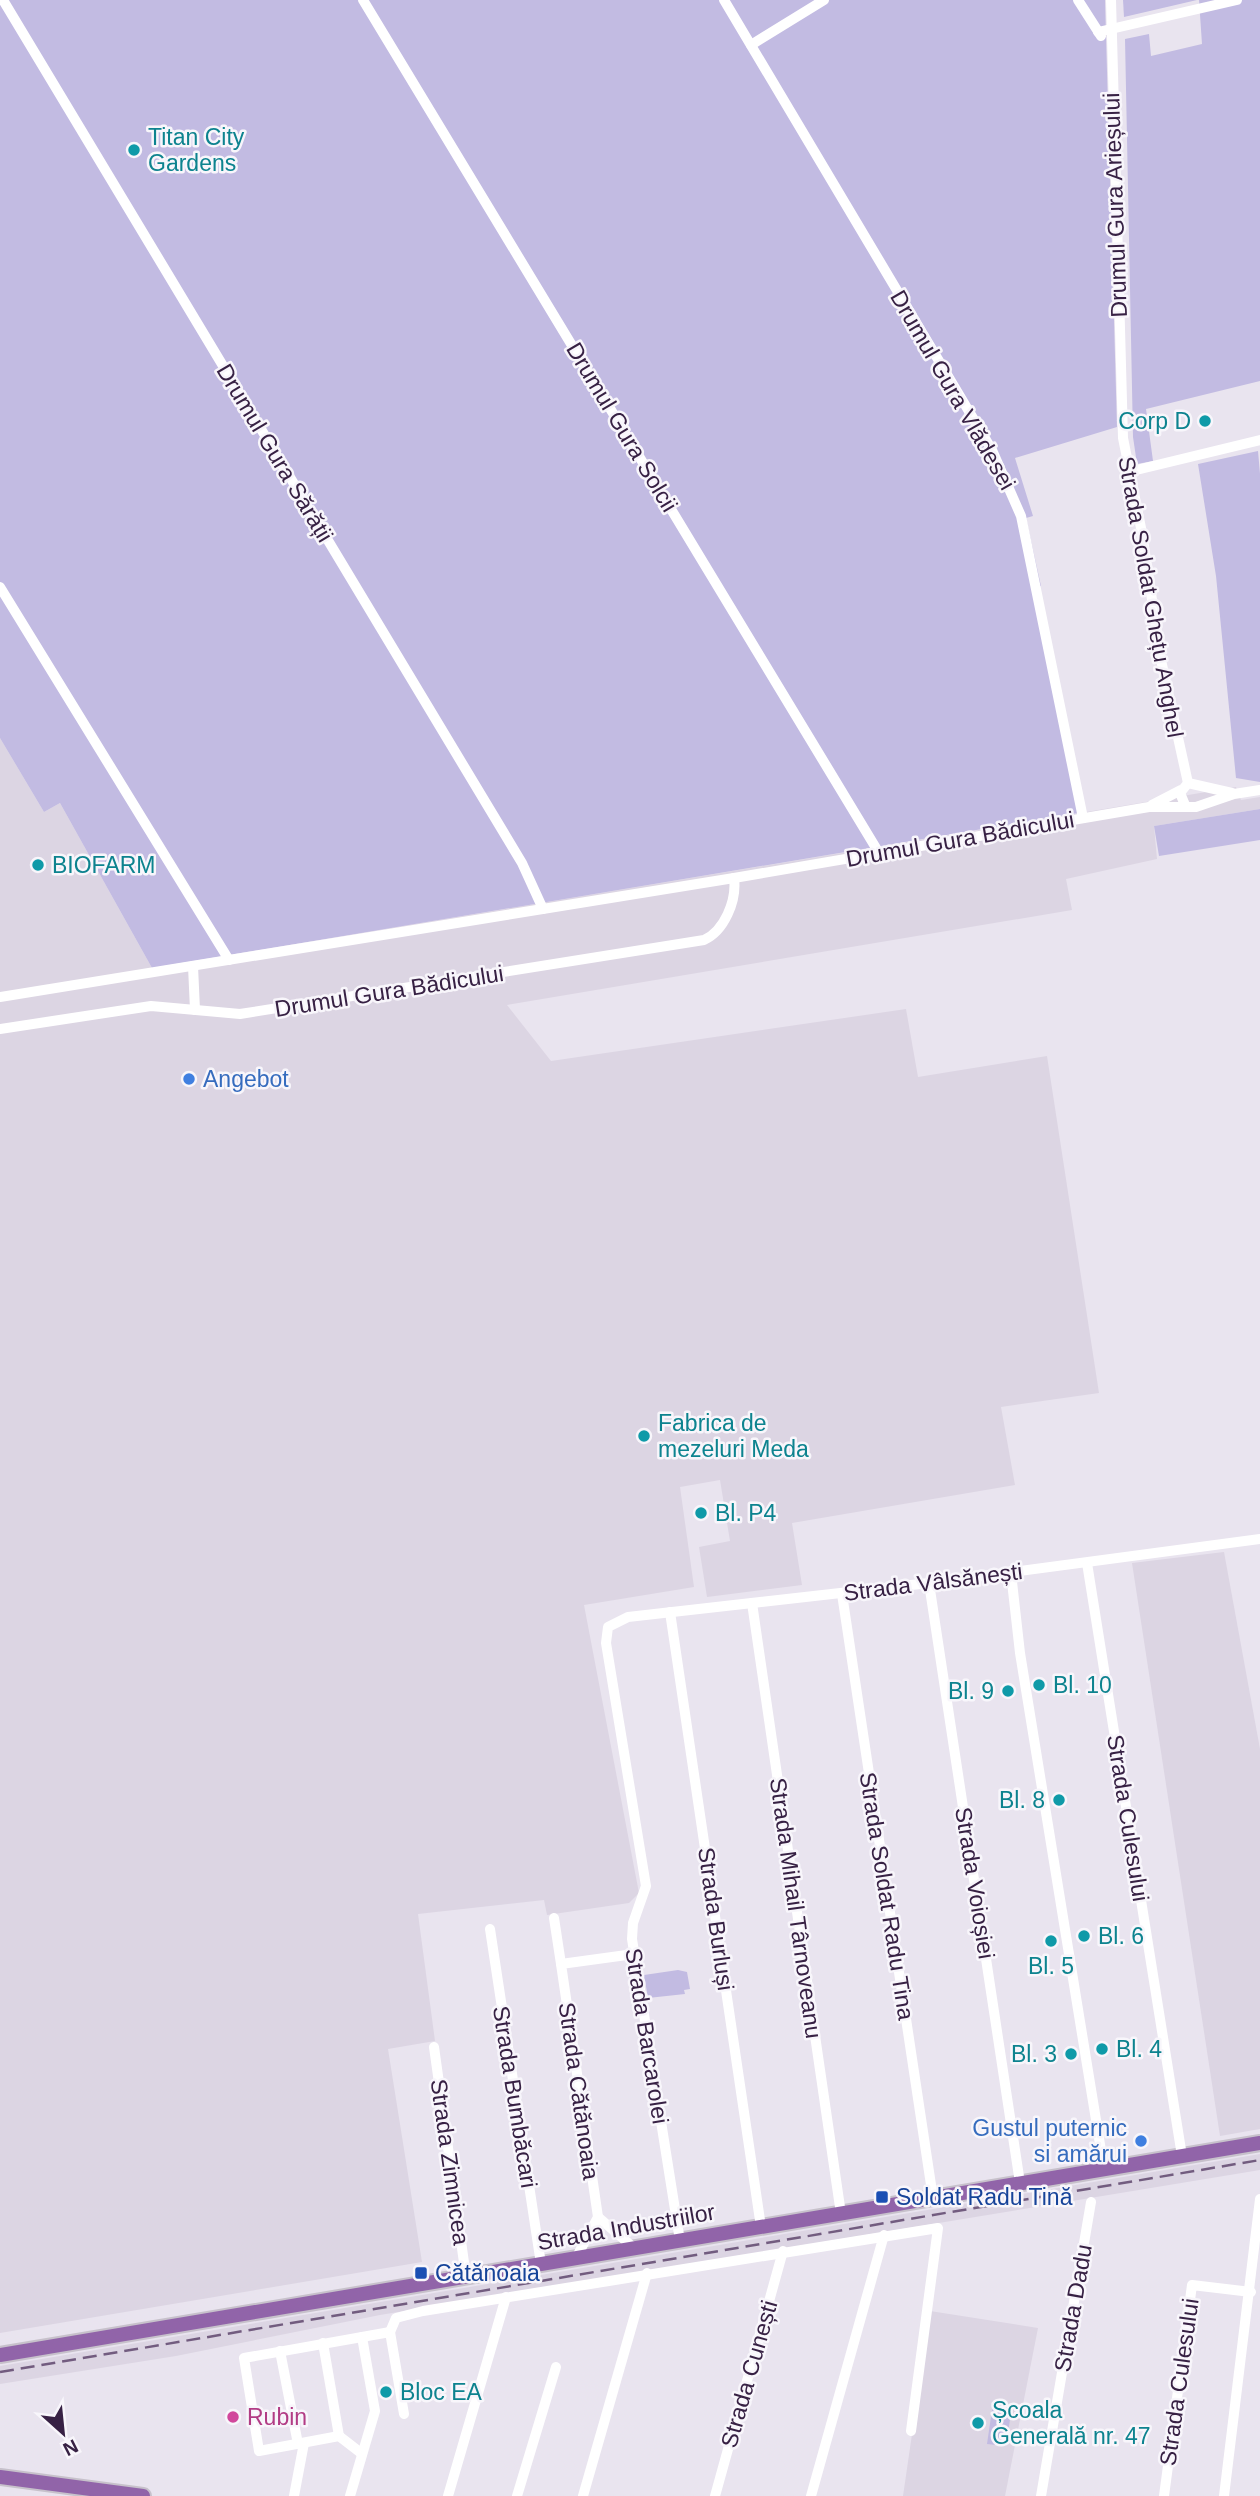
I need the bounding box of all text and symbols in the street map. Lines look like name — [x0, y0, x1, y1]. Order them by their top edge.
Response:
street label: Drumul Gura Arieșului — [1098, 92, 1132, 318]
place label: Titan City Gardens — [148, 124, 245, 176]
marker: Titan City Gardens — [126, 142, 142, 158]
street label: Drumul Gura Vlădesei — [885, 286, 1021, 494]
street label: Drumul Gura Solcii — [561, 338, 683, 516]
street label: Drumul Gura Sărății — [212, 359, 338, 547]
place label: Corp D — [1118, 408, 1191, 434]
marker: Corp D — [1197, 413, 1213, 429]
street label: Strada Soldat Ghețu Anghel — [1113, 454, 1189, 740]
street label: Drumul Gura Bădicului — [844, 806, 1076, 872]
place label: BIOFARM — [52, 852, 156, 878]
marker: BIOFARM — [30, 857, 46, 873]
street label: Drumul Gura Bădicului — [273, 960, 505, 1022]
place label: Angebot — [203, 1066, 289, 1092]
marker: Angebot — [181, 1071, 197, 1087]
place label: Fabrica de mezeluri Meda — [658, 1410, 809, 1462]
marker: Fabrica de mezeluri Meda — [636, 1428, 652, 1444]
place label: Bl. P4 — [715, 1500, 777, 1526]
marker: Bl. P4 — [693, 1505, 709, 1521]
street label: Strada Vâlsănești — [842, 1558, 1024, 1606]
place label: Bl. 10 — [1053, 1672, 1112, 1698]
marker: Bl. 10 — [1031, 1677, 1047, 1693]
place label: Bl. 9 — [948, 1678, 994, 1704]
marker: Bl. 9 — [1000, 1683, 1016, 1699]
street label: Strada Culesului — [1102, 1733, 1154, 1903]
street label: Strada Soldat Radu Tina — [855, 1770, 919, 2022]
street label: Strada Mihail Târnoveanu — [765, 1776, 827, 2040]
place label: Bl. 8 — [999, 1787, 1045, 1813]
marker: Bl. 8 — [1051, 1792, 1067, 1808]
street label: Strada Voioșiei — [950, 1805, 1000, 1961]
street label: Strada Burluși — [693, 1846, 739, 1992]
place label: Bl. 6 — [1098, 1923, 1144, 1949]
marker: Bl. 6 — [1076, 1928, 1092, 1944]
marker: Bl. 5 — [1043, 1933, 1059, 1949]
street label: Strada Barcarolei — [620, 1946, 674, 2126]
place label: Bl. 5 — [1028, 1953, 1074, 1979]
street label: Strada Cătănoaia — [554, 2001, 604, 2182]
street label: Strada Bumbăcari — [488, 2004, 542, 2190]
place label: Bl. 4 — [1116, 2036, 1162, 2062]
place label: Bl. 3 — [1011, 2041, 1057, 2067]
marker: Bl. 4 — [1094, 2041, 1110, 2057]
marker: Bl. 3 — [1063, 2046, 1079, 2062]
street label: Strada Zimnicea — [425, 2077, 475, 2247]
place label: Gustul puternic si amărui — [972, 2115, 1127, 2167]
marker: Gustul puternic si amărui — [1133, 2133, 1149, 2149]
place label: Soldat Radu Tină — [896, 2184, 1073, 2210]
marker: Soldat Radu Tină — [874, 2189, 890, 2205]
street label: Strada Industriilor — [535, 2198, 717, 2255]
street label: Strada Dadu — [1049, 2242, 1097, 2374]
place label: Cătănoaia — [435, 2260, 540, 2286]
marker: Cătănoaia — [413, 2265, 429, 2281]
street label: Strada Cunești — [716, 2297, 782, 2451]
street label: Strada Culesului — [1154, 2297, 1204, 2467]
place label: Bloc EA — [400, 2379, 482, 2405]
marker: Bloc EA — [378, 2384, 394, 2400]
place label: Școala Generală nr. 47 — [992, 2397, 1151, 2449]
north arrow — [28, 2398, 98, 2468]
place label: Rubin — [247, 2404, 307, 2430]
marker: Rubin — [225, 2409, 241, 2425]
marker: Școala Generală nr. 47 — [970, 2415, 986, 2431]
text: N — [60, 2435, 81, 2460]

